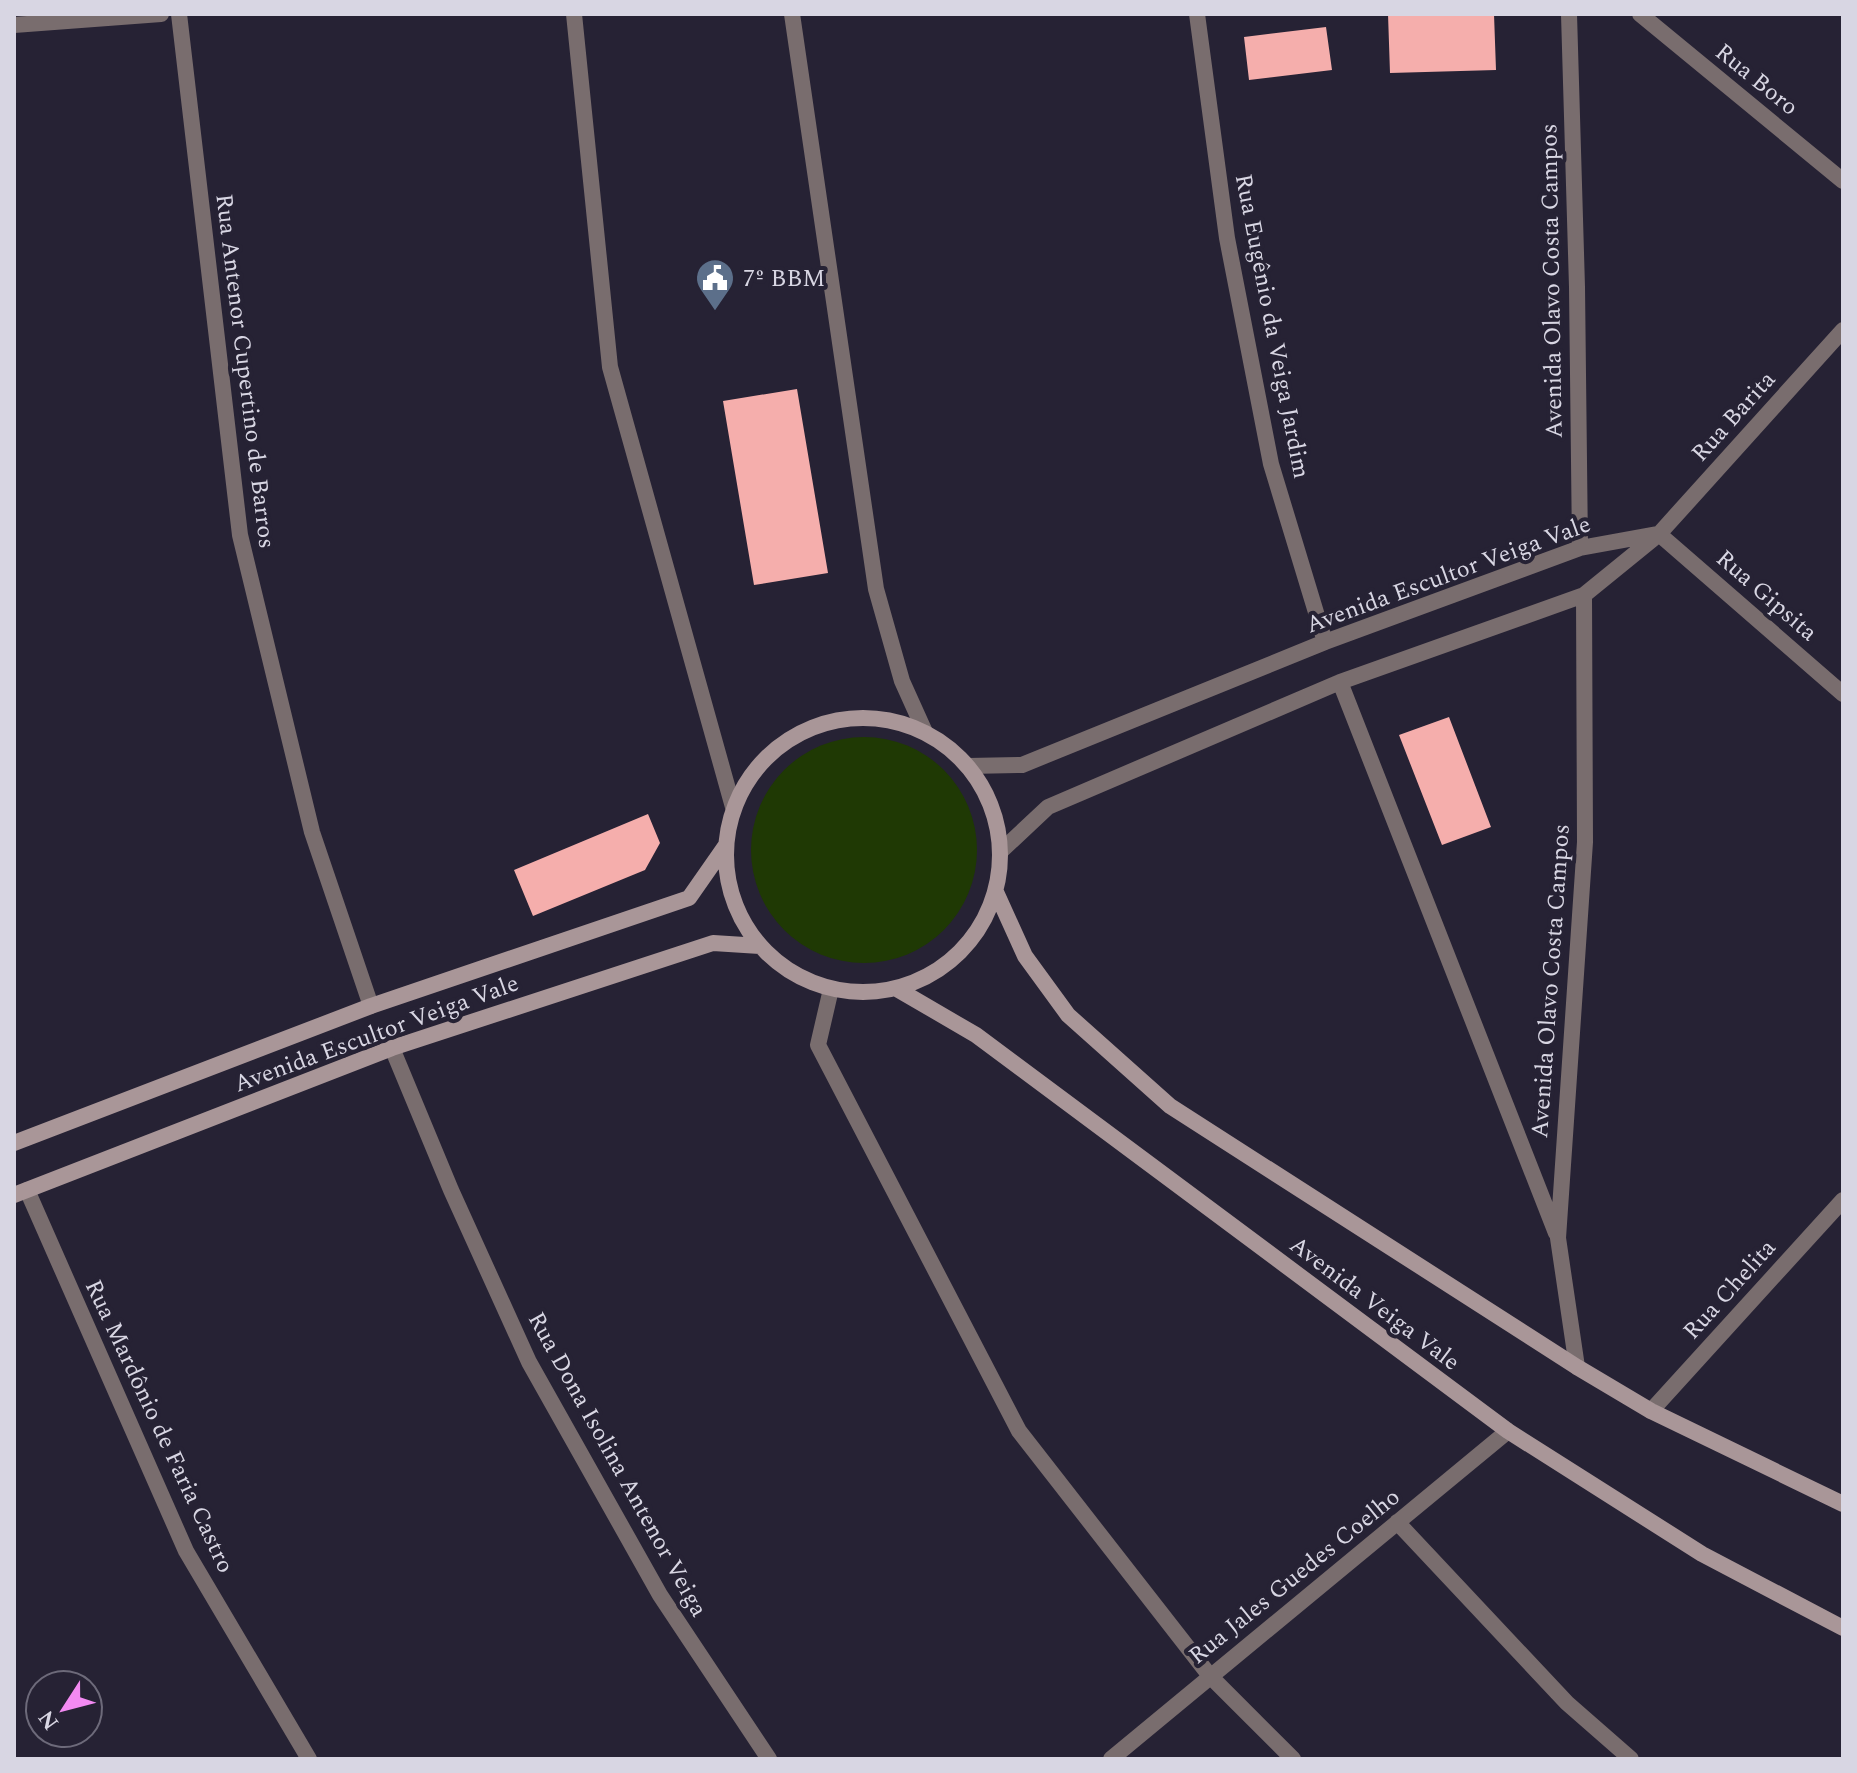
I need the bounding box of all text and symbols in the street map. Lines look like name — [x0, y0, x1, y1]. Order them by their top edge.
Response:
street label: Rua Boro — [1707, 35, 1806, 125]
street label: Avenida Olavo Costa Campos — [1531, 123, 1573, 439]
street label: Rua Eugênio da Veiga Jardim — [1225, 171, 1319, 482]
street label: Rua Antenor Cupertino de Barros — [205, 192, 285, 551]
public building icon: 7º BBM — [694, 257, 736, 312]
place label: 7º BBM — [743, 261, 825, 297]
street label: Rua Barita — [1683, 363, 1785, 470]
street label: Avenida Escultor Veiga Vale — [1301, 507, 1596, 643]
street label: Rua Gipsita — [1707, 541, 1825, 650]
street label: Avenida Olavo Costa Campos — [1522, 823, 1580, 1139]
street label: Avenida Escultor Veiga Vale — [229, 966, 524, 1102]
street label: Avenida Veiga Vale — [1281, 1227, 1467, 1380]
street label: Rua Chelita — [1675, 1231, 1785, 1348]
street label: Rua Mardônio de Faria Castro — [75, 1274, 243, 1579]
street label: Rua Dona Isolina Antenor Veiga — [518, 1305, 716, 1624]
street label: Rua Jales Guedes Coelho — [1181, 1480, 1408, 1674]
north arrow — [24, 1669, 104, 1749]
text: N — [30, 1703, 68, 1737]

